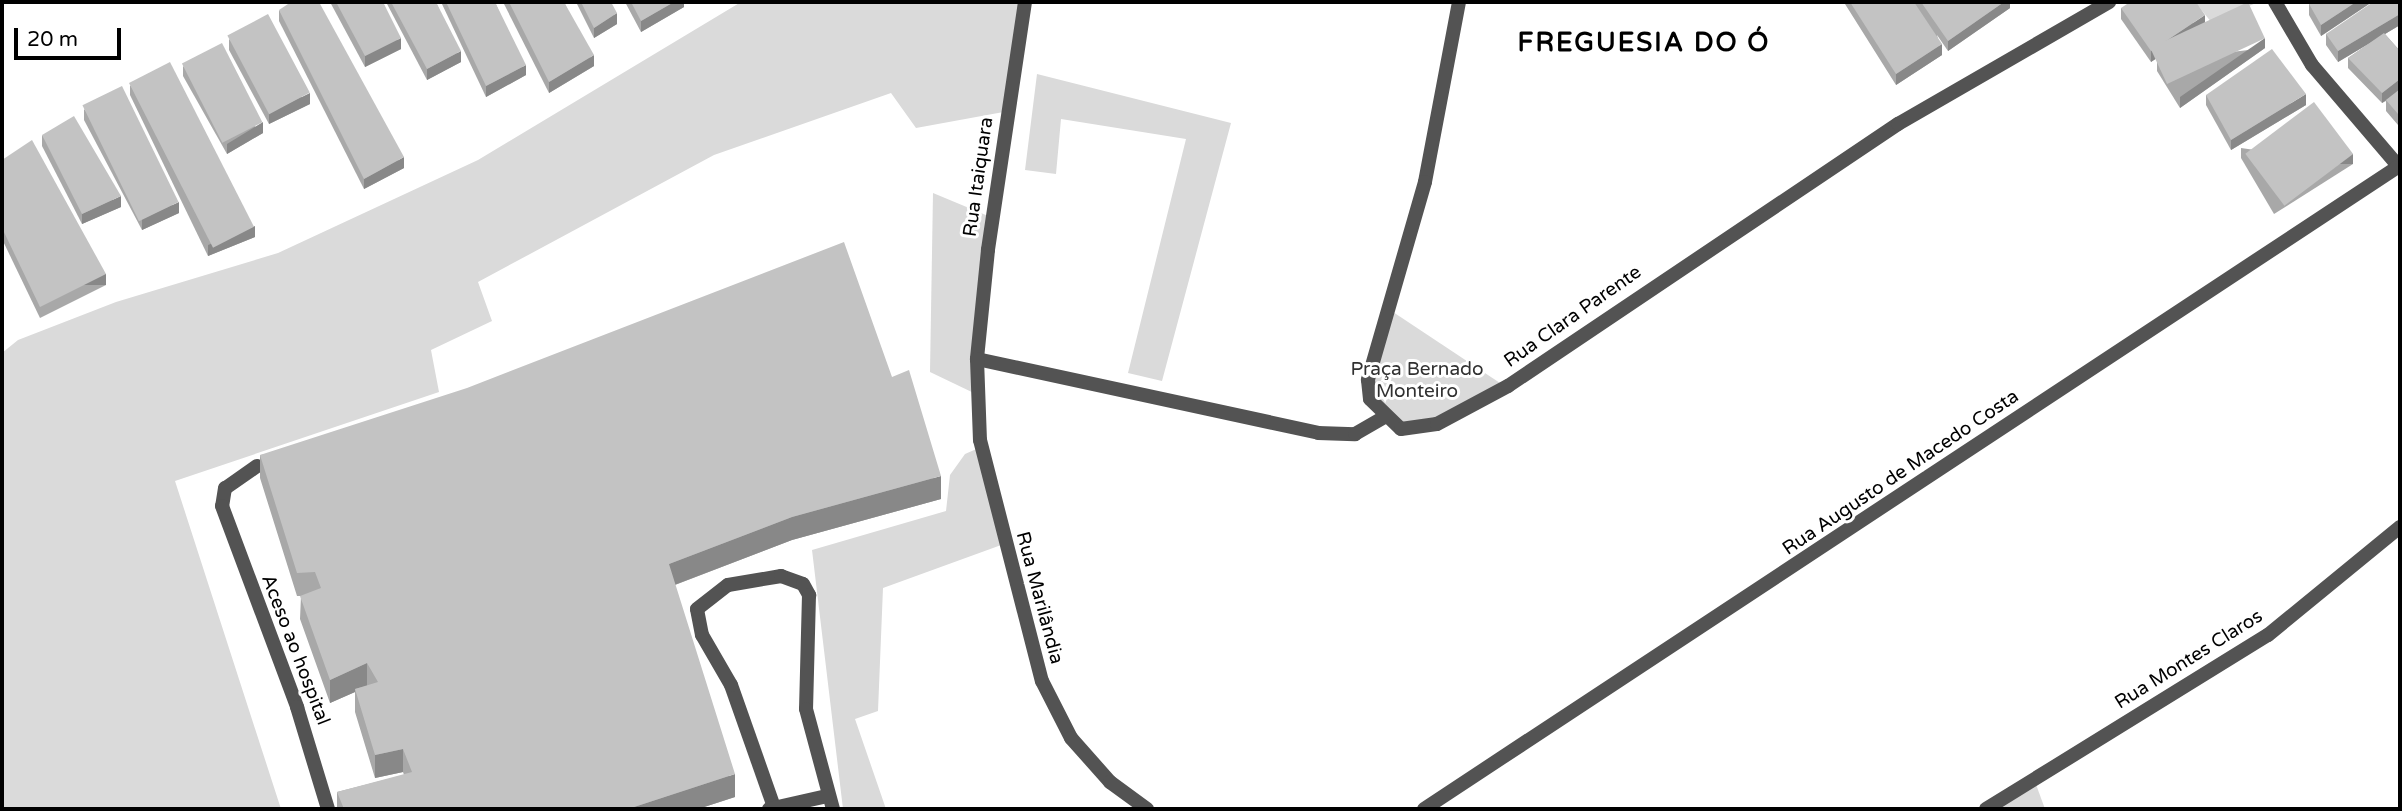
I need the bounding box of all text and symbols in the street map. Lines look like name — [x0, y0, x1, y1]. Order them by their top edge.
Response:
scale bar — [18, 14, 124, 58]
text: 20 m — [27, 27, 78, 52]
district label: FREGUESIA DO Ó — [1519, 27, 1769, 59]
street label: Rua Itaiquara — [959, 116, 999, 238]
street label: Rua Clara Parente — [1500, 261, 1646, 373]
park label: Praça Bernado Monteiro — [1350, 359, 1484, 403]
street label: Rua Augusto de Macedo Costa — [1779, 385, 2023, 561]
street label: Rua Marilândia — [1010, 529, 1068, 667]
street label: Aceso ao hospital — [256, 572, 334, 728]
street label: Rua Montes Claros — [2111, 605, 2267, 715]

